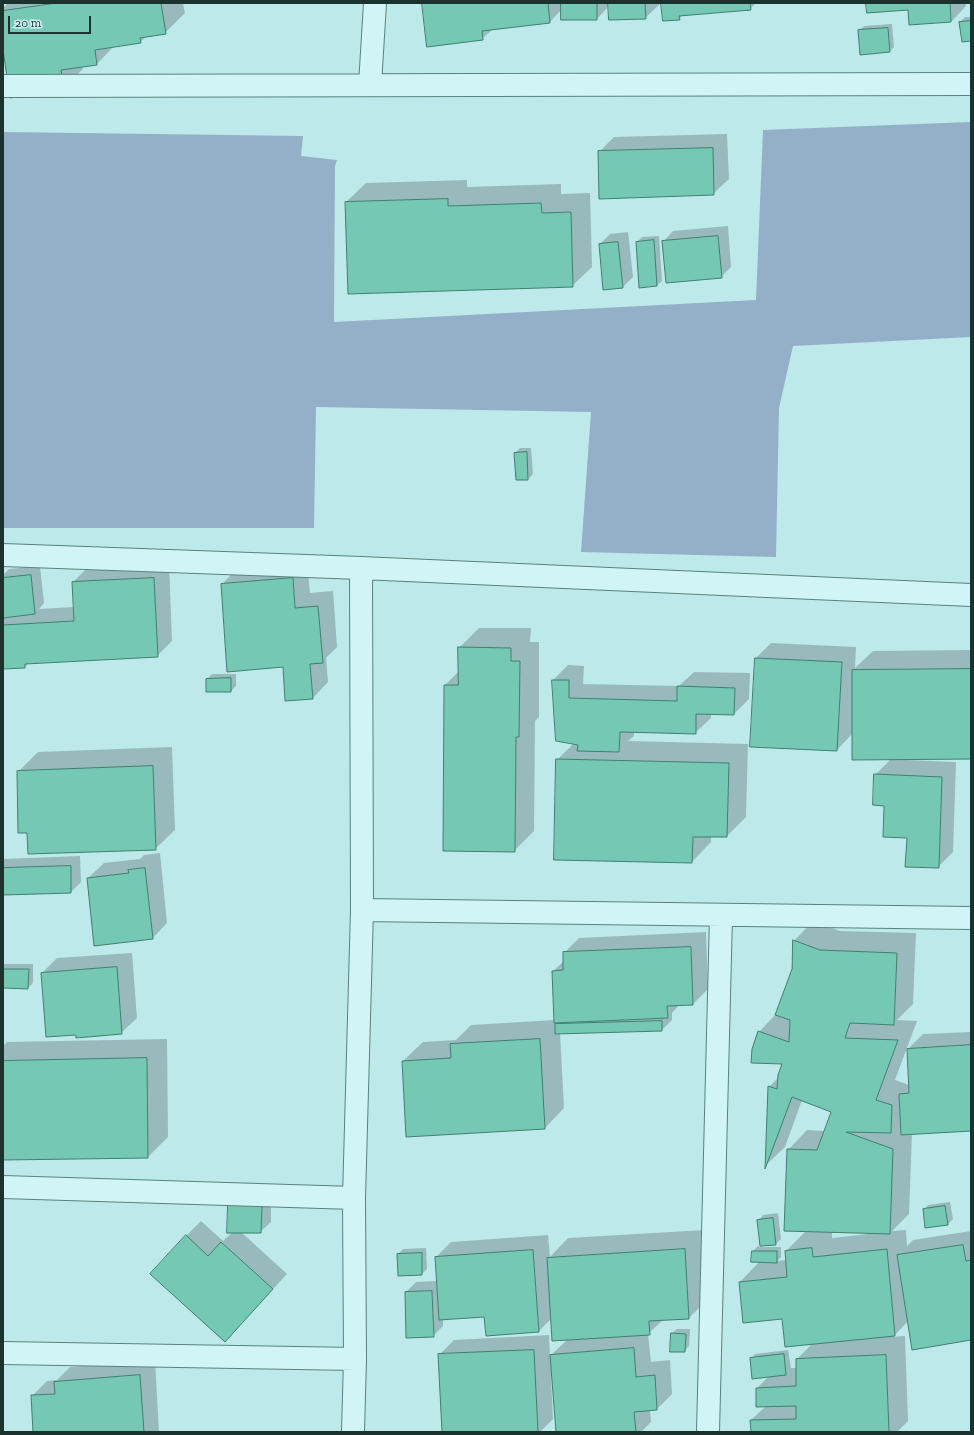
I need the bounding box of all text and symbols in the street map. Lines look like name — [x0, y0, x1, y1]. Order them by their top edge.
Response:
scale bar — [10, 8, 93, 34]
text: 20 m — [15, 16, 41, 30]

